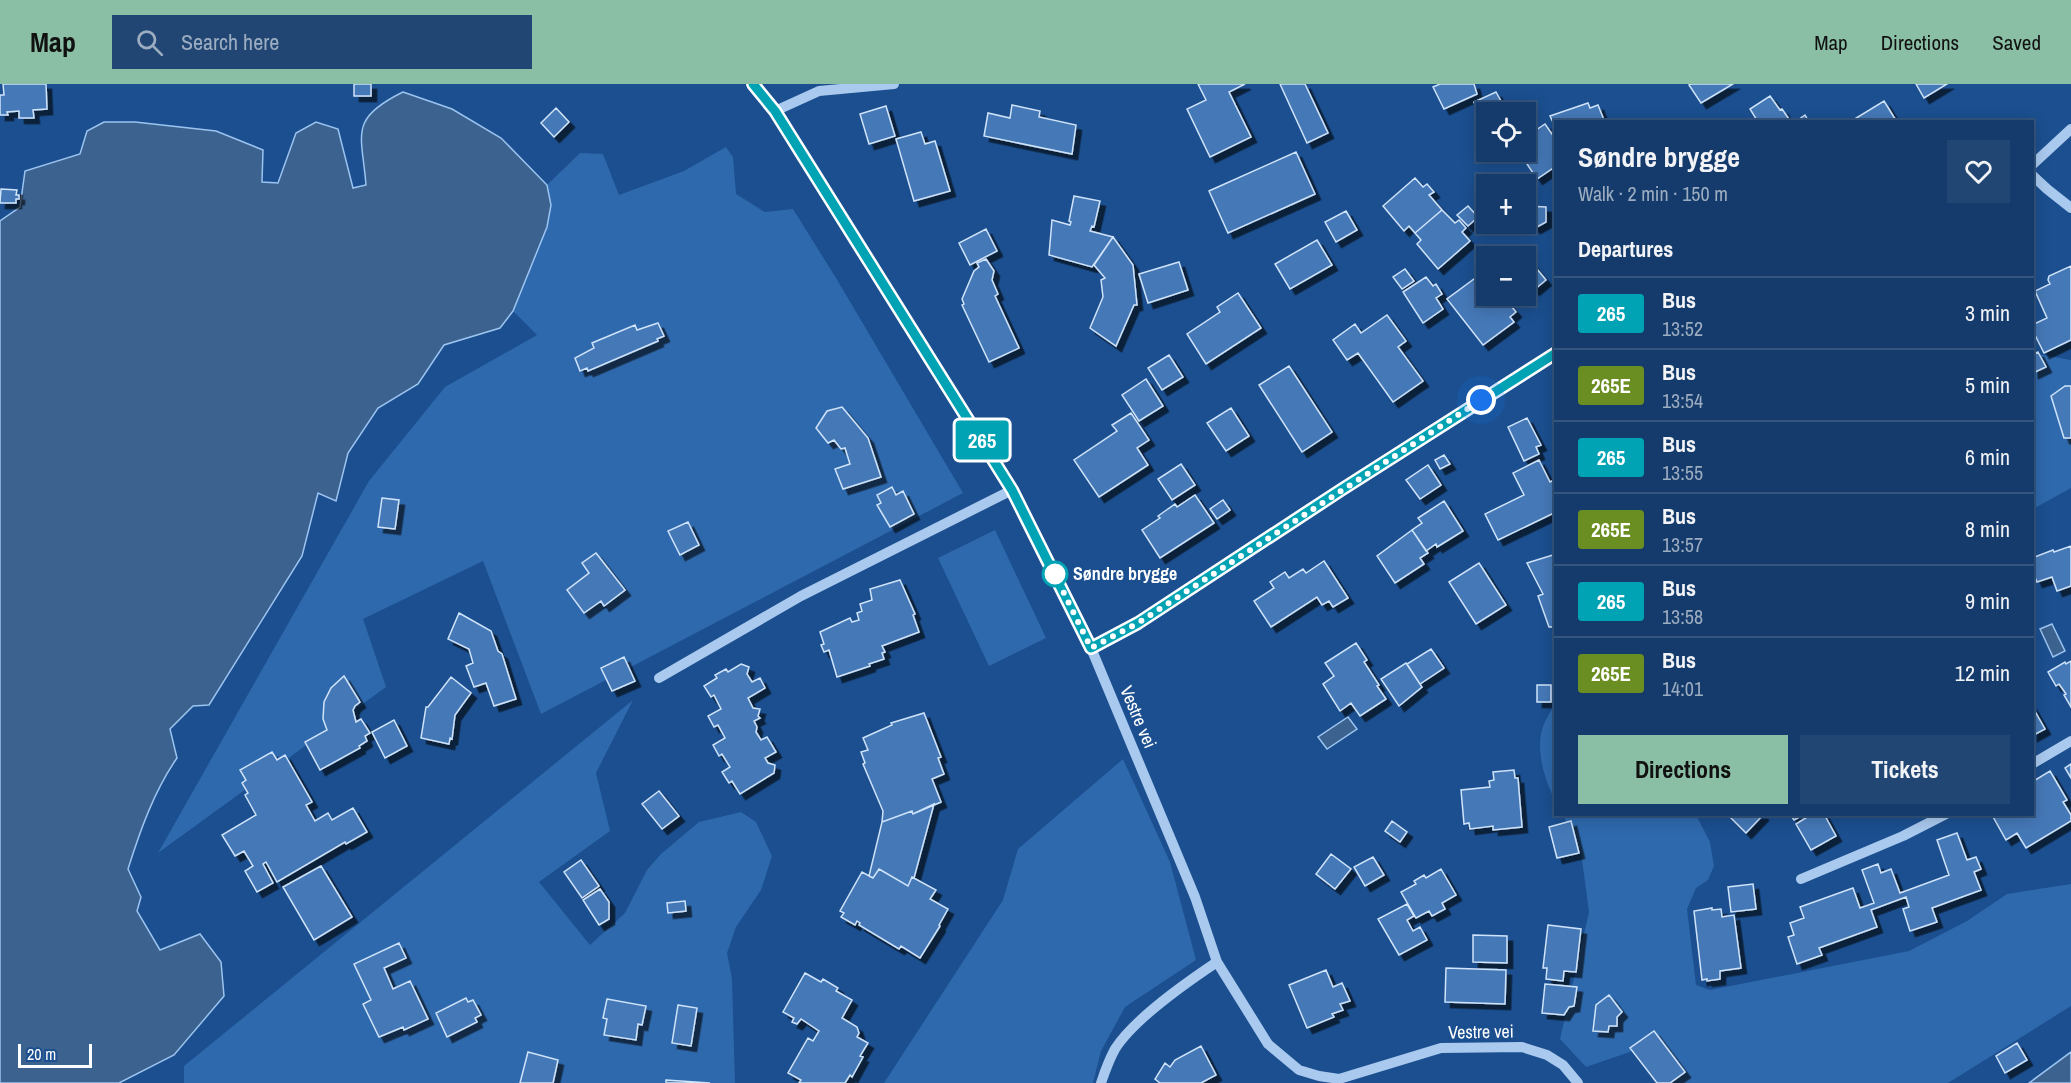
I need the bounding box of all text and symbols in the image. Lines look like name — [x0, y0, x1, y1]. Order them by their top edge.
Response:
search box — [112, 15, 532, 69]
text: Map — [30, 23, 76, 61]
icon: search — [133, 26, 166, 59]
text: Search here — [181, 27, 279, 57]
text: Map — [1814, 28, 1848, 57]
text: Directions — [1881, 28, 1959, 57]
text: Saved — [1992, 28, 2041, 57]
map controls — [1476, 102, 1536, 306]
button: locate — [1476, 102, 1536, 162]
text: Søndre brygge — [1578, 138, 1740, 176]
button: heart — [1947, 140, 2010, 203]
button: + — [1476, 174, 1536, 234]
text: Walk · 2 min · 150 m — [1578, 180, 1728, 207]
text: Departures — [1578, 234, 1673, 264]
button: − — [1476, 246, 1536, 306]
text: Bus — [1662, 285, 1696, 315]
text: 3 min — [1965, 298, 2010, 328]
text: 265 — [1597, 299, 1625, 328]
text: 13:52 — [1662, 315, 1703, 342]
text: Bus — [1662, 357, 1696, 387]
text: 5 min — [1965, 370, 2010, 400]
text: 265E — [1591, 371, 1631, 400]
your location — [1466, 385, 1496, 415]
text: 13:54 — [1662, 387, 1703, 414]
line badge: 265 — [948, 420, 1016, 460]
text: 265 — [968, 426, 996, 455]
text: Bus — [1662, 429, 1696, 459]
text: 6 min — [1965, 442, 2010, 472]
text: 265 — [1597, 443, 1625, 472]
text: 13:55 — [1662, 459, 1703, 486]
text: Bus — [1662, 501, 1696, 531]
text: 8 min — [1965, 514, 2010, 544]
text: 265E — [1591, 515, 1631, 544]
text: 13:57 — [1662, 531, 1703, 558]
marker: Søndre brygge — [1042, 561, 1068, 587]
place label: Søndre brygge — [1073, 561, 1177, 586]
text: Bus — [1662, 573, 1696, 603]
text: 9 min — [1965, 586, 2010, 616]
text: 265 — [1597, 587, 1625, 616]
text: 13:58 — [1662, 603, 1703, 630]
text: Bus — [1662, 645, 1696, 675]
text: 12 min — [1955, 658, 2010, 688]
text: 265E — [1591, 659, 1631, 688]
text: 14:01 — [1662, 675, 1703, 702]
street label: Vestre vei — [1114, 682, 1163, 752]
button: Directions — [1578, 735, 1788, 804]
button: Tickets — [1800, 735, 2010, 804]
street label: Vestre vei — [1448, 1018, 1514, 1045]
scale bar — [18, 1041, 92, 1068]
text: 20 m — [27, 1043, 56, 1065]

